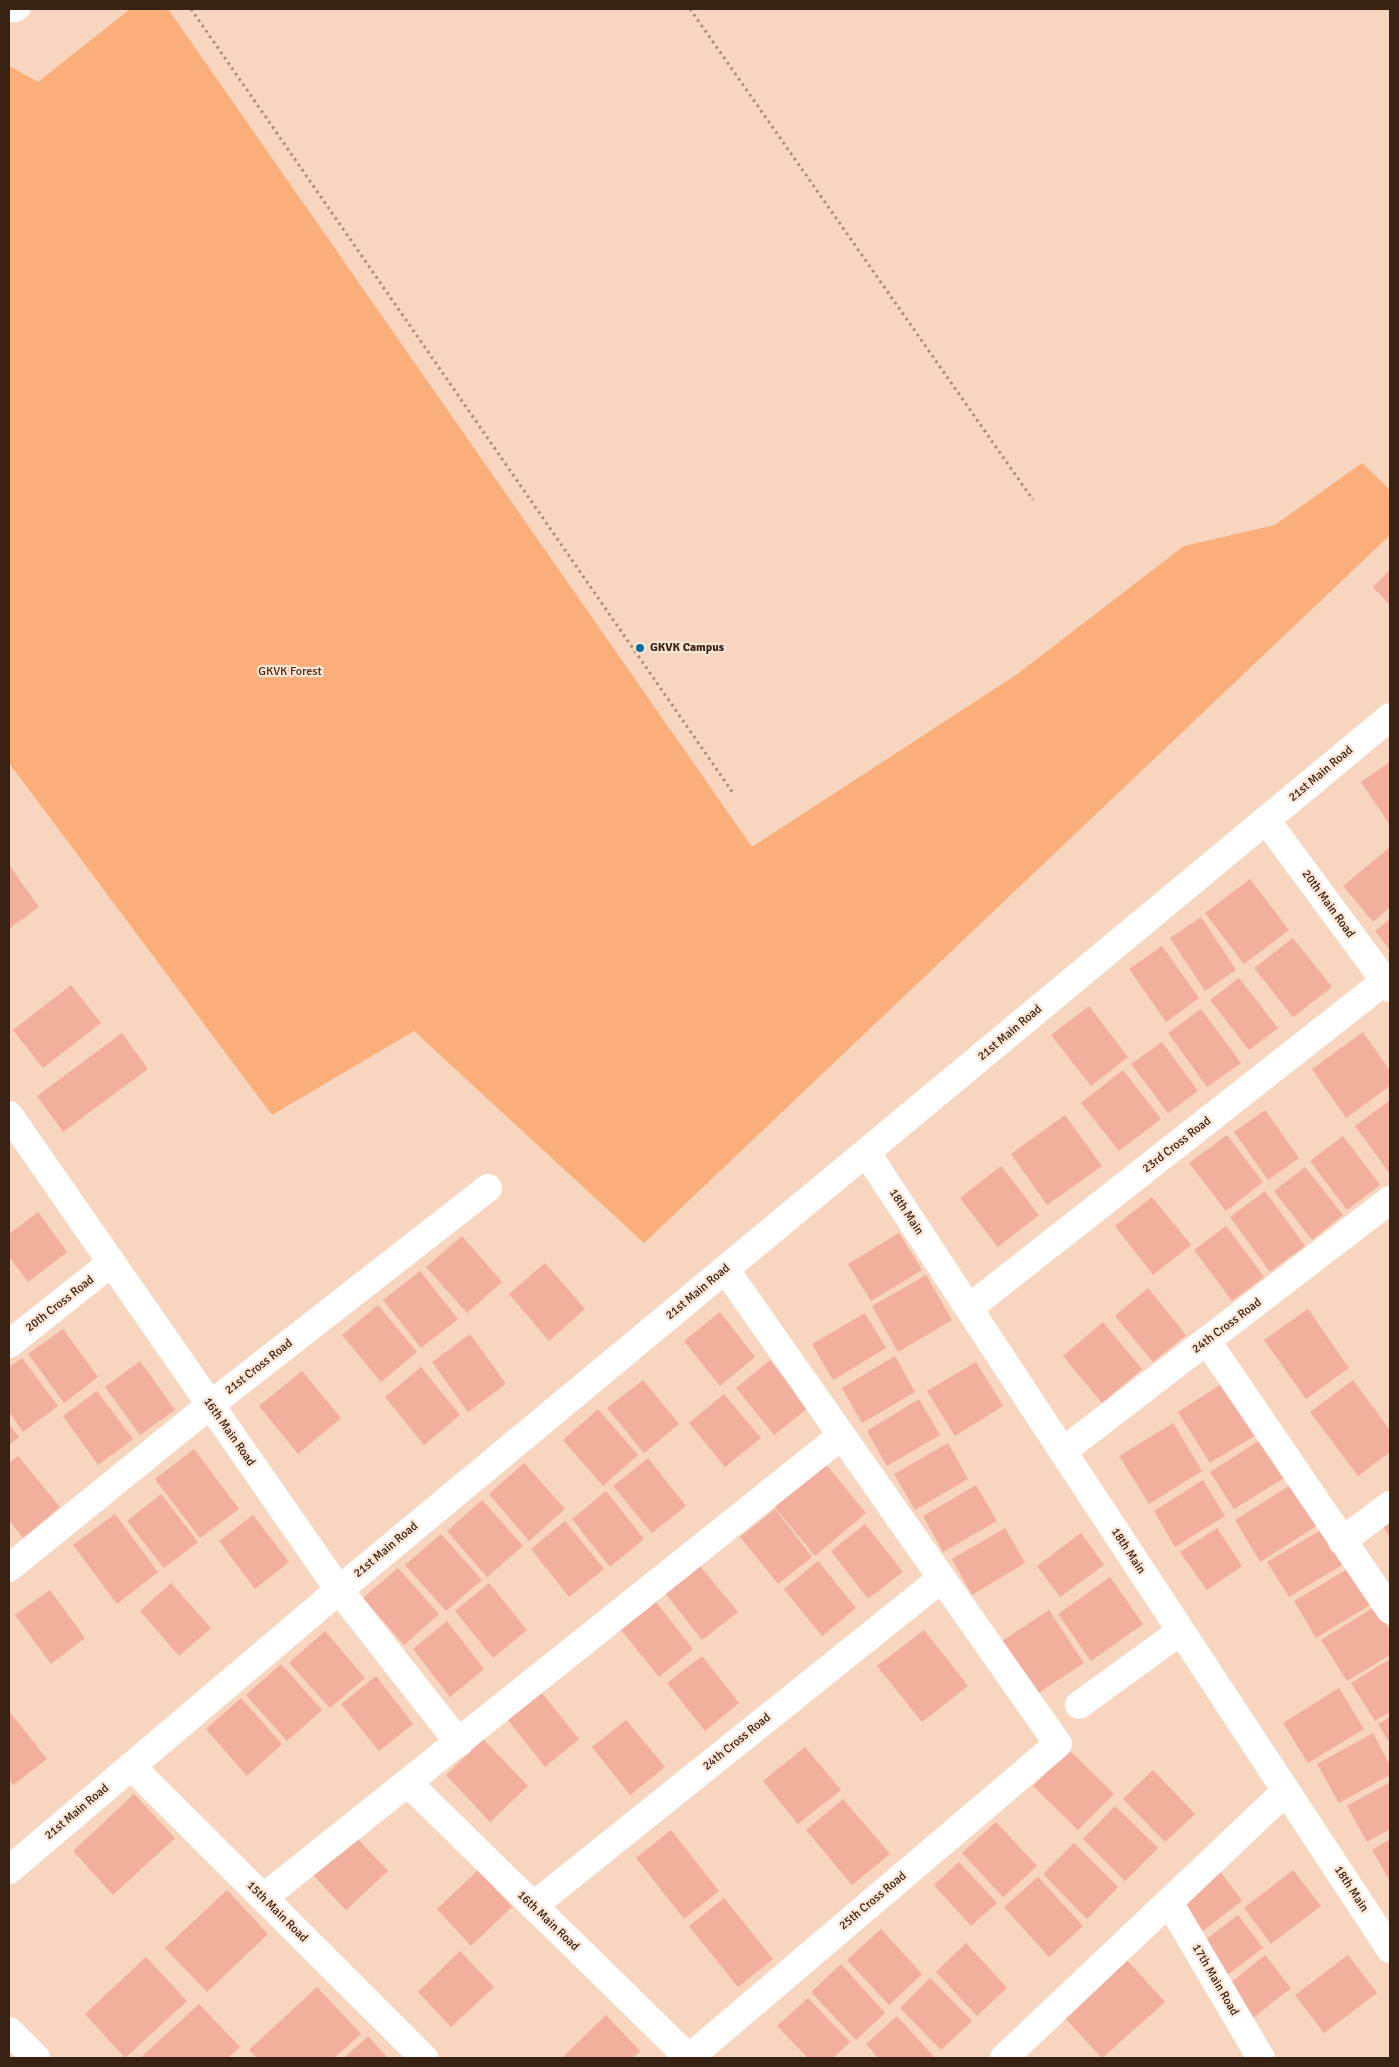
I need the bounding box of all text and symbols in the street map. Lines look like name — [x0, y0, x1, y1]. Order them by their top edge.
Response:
place label: GKVK Campus — [650, 641, 724, 655]
marker: GKVK Campus — [634, 642, 646, 654]
park label: GKVK Forest — [258, 665, 322, 679]
street label: 21st Main Road — [1286, 743, 1356, 805]
street label: 20th Main Road — [1299, 867, 1357, 941]
street label: 21st Main Road — [975, 1002, 1045, 1064]
street label: 23rd Cross Road — [1140, 1114, 1214, 1176]
street label: 18th Main — [886, 1186, 926, 1238]
street label: 21st Main Road — [663, 1261, 733, 1323]
street label: 20th Cross Road — [23, 1273, 97, 1335]
street label: 24th Cross Road — [1190, 1295, 1264, 1357]
street label: 21st Cross Road — [222, 1336, 296, 1398]
street label: 16th Main Road — [200, 1395, 258, 1469]
street label: 21st Main Road — [351, 1519, 421, 1581]
street label: 18th Main — [1108, 1525, 1148, 1577]
street label: 24th Cross Road — [700, 1710, 774, 1774]
street label: 21st Main Road — [42, 1781, 112, 1843]
street label: 18th Main — [1331, 1863, 1371, 1915]
street label: 25th Cross Road — [837, 1869, 909, 1933]
street label: 15th Main Road — [244, 1879, 310, 1945]
street label: 16th Main Road — [514, 1888, 582, 1954]
street label: 17th Main Road — [1189, 1942, 1241, 2018]

